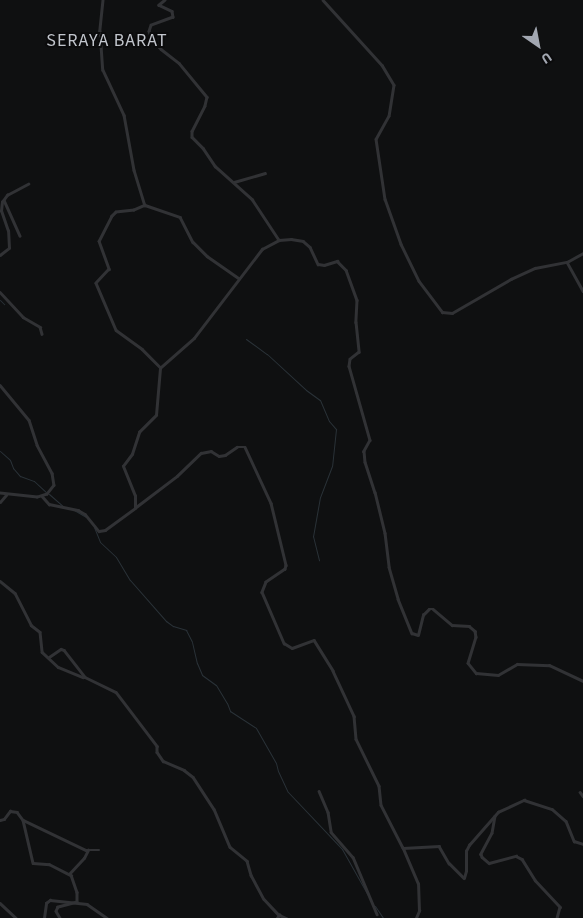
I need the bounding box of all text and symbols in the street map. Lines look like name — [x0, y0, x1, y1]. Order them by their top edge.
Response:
north arrow — [513, 20, 563, 70]
district label: SERAYA BARAT — [45, 30, 169, 52]
text: U — [537, 47, 556, 69]

